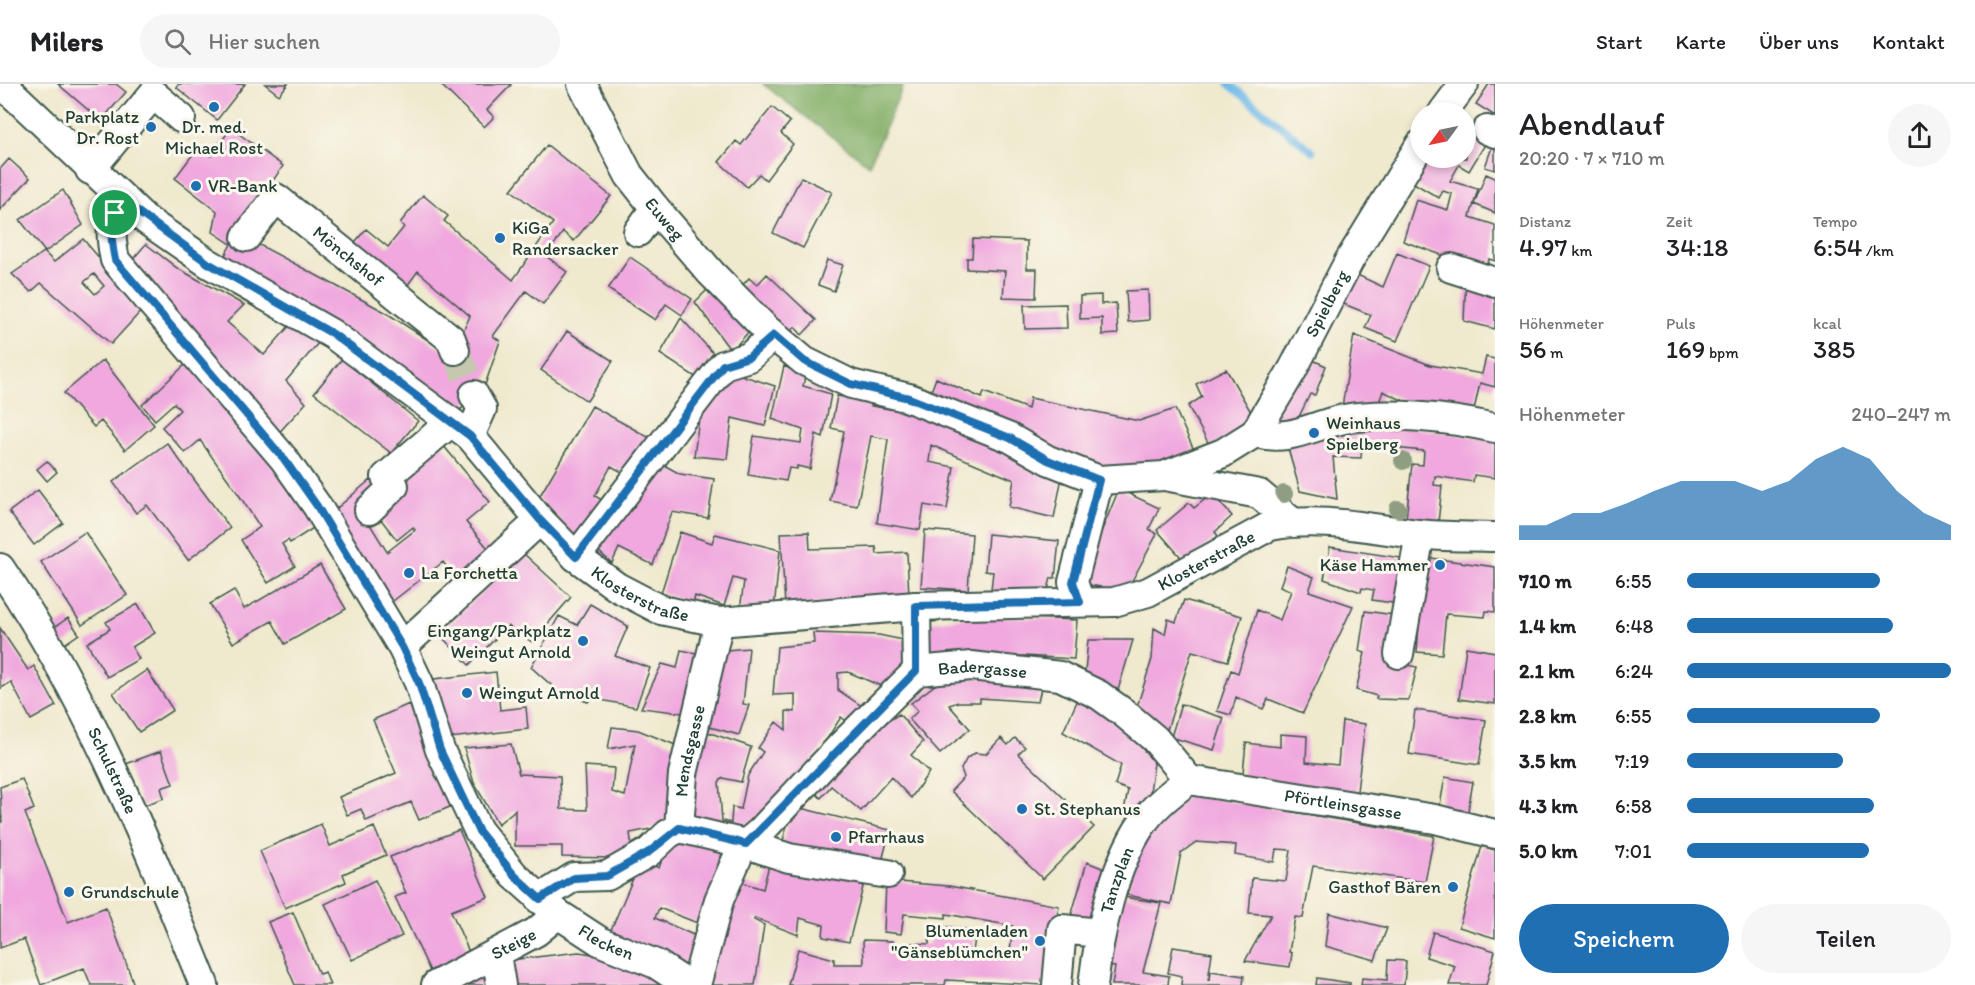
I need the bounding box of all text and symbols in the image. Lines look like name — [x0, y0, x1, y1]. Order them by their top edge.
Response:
search box — [140, 14, 560, 68]
text: Milers — [30, 24, 104, 58]
icon: search — [161, 25, 194, 58]
text: Hier suchen — [209, 28, 320, 55]
text: Start — [1596, 29, 1642, 54]
text: Karte — [1675, 29, 1726, 54]
text: Über uns — [1759, 29, 1839, 54]
text: Kontakt — [1872, 29, 1945, 54]
marker: Dr. med. Michael Rost — [207, 100, 221, 114]
north arrow — [1410, 102, 1476, 168]
map controls — [1410, 102, 1476, 168]
text: Abendlauf — [1519, 104, 1665, 143]
button: share — [1888, 104, 1951, 167]
place label: Parkplatz Dr. Rost — [65, 106, 140, 149]
place label: Dr. med. Michael Rost — [165, 116, 263, 159]
marker: Parkplatz Dr. Rost — [144, 120, 158, 134]
text: 20:20 · 7 × 710 m — [1519, 146, 1665, 170]
place label: VR-Bank — [208, 175, 278, 197]
marker: VR-Bank — [189, 179, 203, 193]
pin — [89, 187, 140, 238]
street label: Euweg — [640, 193, 690, 246]
icon: arrive — [98, 196, 131, 229]
text: Distanz — [1519, 212, 1571, 231]
text: Zeit — [1666, 212, 1693, 231]
text: Tempo — [1813, 212, 1858, 231]
place label: KiGa Randersacker — [512, 217, 619, 260]
street label: Mönchshof — [308, 221, 388, 291]
marker: KiGa Randersacker — [493, 231, 507, 245]
text: 4.97 — [1519, 231, 1568, 263]
text: 34:18 — [1666, 231, 1728, 263]
text: 6:54 — [1813, 231, 1862, 263]
text: km — [1568, 241, 1592, 260]
text: /km — [1862, 241, 1894, 260]
street label: Spielberg — [1300, 266, 1354, 341]
text: Höhenmeter — [1519, 314, 1604, 333]
text: Puls — [1666, 314, 1696, 333]
text: kcal — [1813, 314, 1841, 333]
text: 56 — [1519, 333, 1546, 365]
text: 169 — [1666, 333, 1705, 365]
text: 385 — [1813, 333, 1855, 365]
text: m — [1546, 343, 1563, 362]
text: bpm — [1705, 343, 1739, 362]
text: Höhenmeter — [1519, 402, 1625, 426]
text: 240–247 m — [1851, 402, 1951, 426]
place label: Weinhaus Spielberg — [1326, 412, 1401, 455]
marker: Weinhaus Spielberg — [1307, 426, 1321, 440]
street label: Klosterstraße — [1154, 525, 1259, 596]
place label: Käse Hammer — [1320, 554, 1429, 576]
marker: Käse Hammer — [1433, 558, 1447, 572]
street label: Klosterstraße — [587, 561, 691, 626]
place label: La Forchetta — [421, 562, 518, 584]
marker: La Forchetta — [402, 566, 416, 580]
text: 710 m — [1519, 569, 1572, 593]
text: 6:55 — [1615, 569, 1651, 593]
text: 1.4 km — [1519, 614, 1576, 638]
text: 6:48 — [1615, 614, 1653, 638]
place label: Eingang/Parkplatz Weingut Arnold — [427, 620, 572, 663]
marker: Eingang/Parkplatz Weingut Arnold — [576, 634, 590, 648]
street label: Badergasse — [937, 655, 1028, 683]
text: 2.1 km — [1519, 659, 1575, 683]
text: 6:24 — [1615, 659, 1653, 683]
place label: Weingut Arnold — [479, 682, 600, 704]
marker: Weingut Arnold — [460, 686, 474, 700]
street label: Mendsgasse — [670, 703, 710, 798]
text: 2.8 km — [1519, 704, 1576, 728]
text: 6:55 — [1615, 704, 1651, 728]
street label: Schulstraße — [83, 723, 142, 817]
text: 3.5 km — [1519, 749, 1576, 773]
text: 7:19 — [1615, 749, 1650, 773]
street label: Pförtleinsgasse — [1283, 784, 1403, 825]
text: 4.3 km — [1519, 794, 1578, 818]
text: 6:58 — [1615, 794, 1652, 818]
place label: St. Stephanus — [1034, 798, 1141, 820]
marker: St. Stephanus — [1015, 802, 1029, 816]
place label: Pfarrhaus — [848, 826, 925, 848]
marker: Pfarrhaus — [829, 830, 843, 844]
text: 5.0 km — [1519, 839, 1578, 863]
text: 7:01 — [1615, 839, 1651, 863]
street label: Tanzplan — [1095, 842, 1139, 916]
place label: Gasthof Bären — [1328, 876, 1441, 898]
marker: Gasthof Bären — [1446, 880, 1460, 894]
place label: Grundschule — [81, 881, 179, 903]
marker: Grundschule — [62, 885, 76, 899]
button: Speichern — [1519, 904, 1729, 973]
button: Teilen — [1741, 904, 1951, 973]
street label: Flecken — [574, 919, 637, 965]
place label: Blumenladen "Gänseblümchen" — [891, 920, 1028, 963]
street label: Steige — [487, 923, 540, 965]
marker: Blumenladen "Gänseblümchen" — [1033, 934, 1047, 948]

